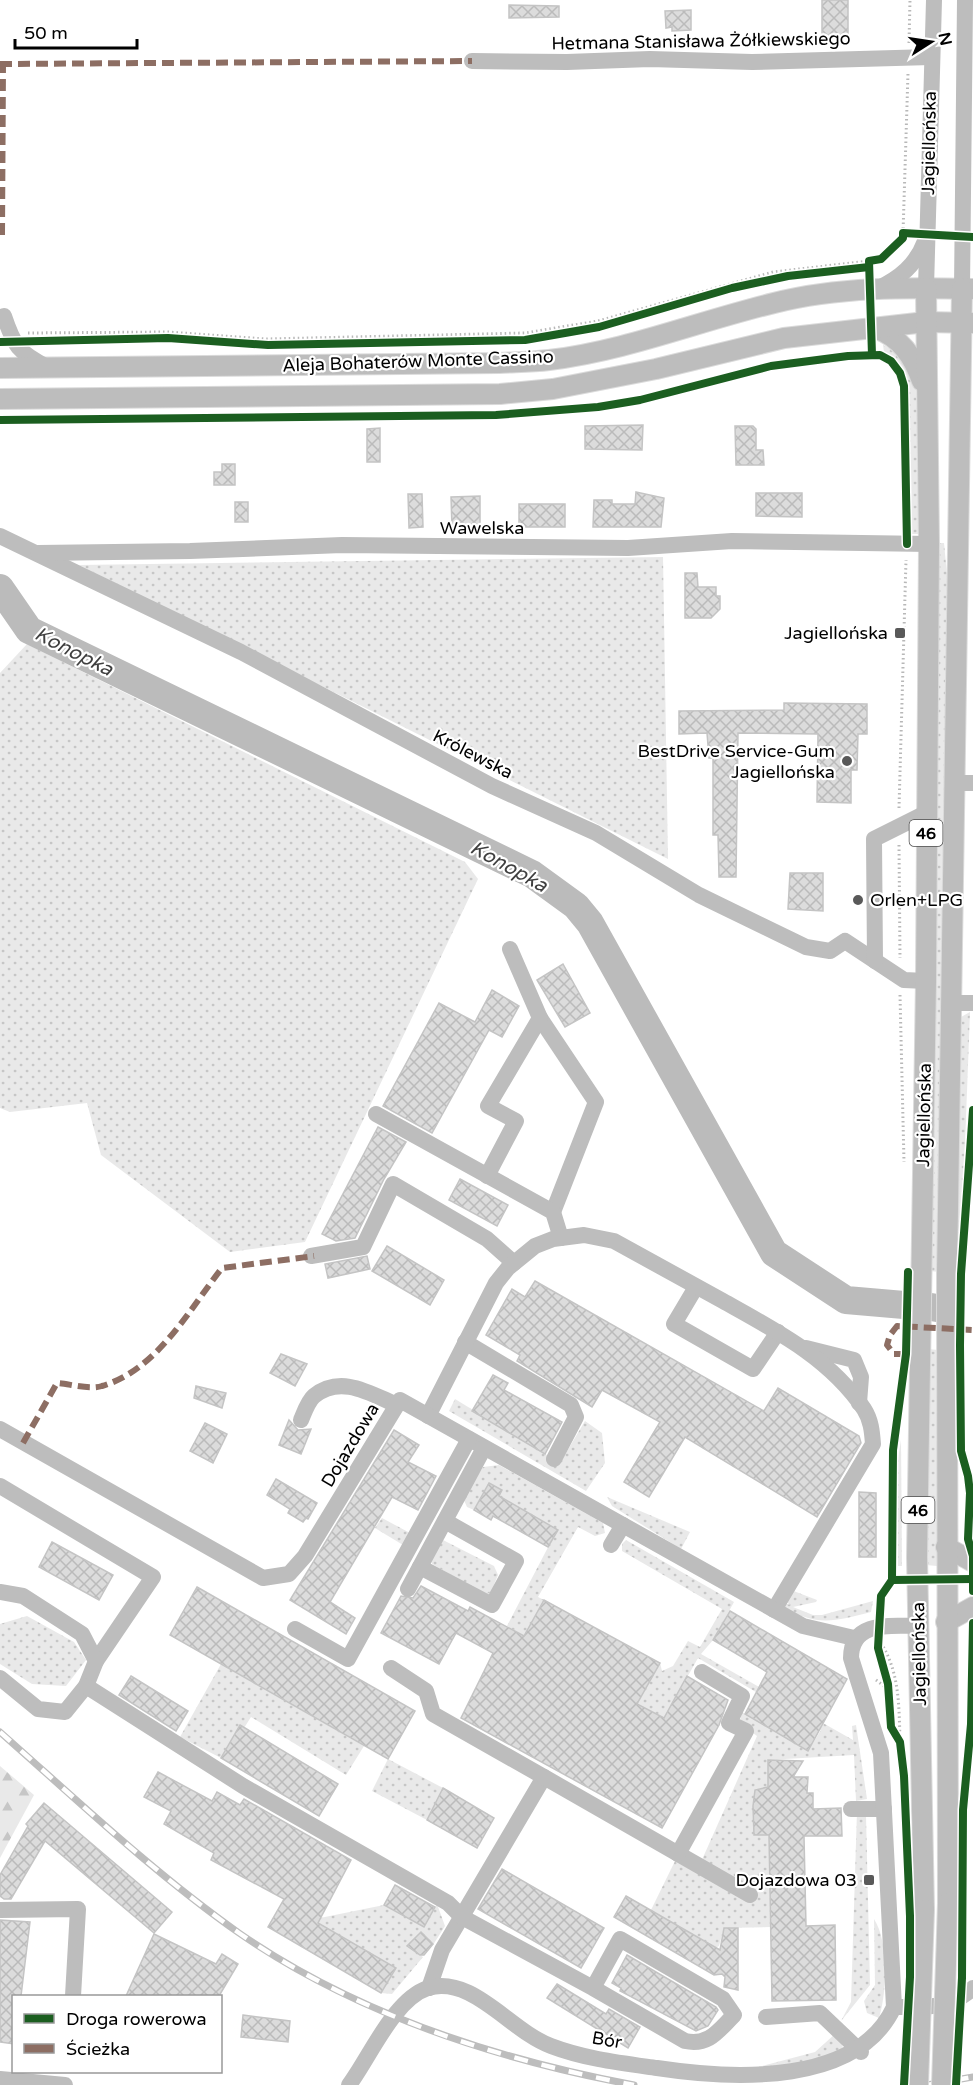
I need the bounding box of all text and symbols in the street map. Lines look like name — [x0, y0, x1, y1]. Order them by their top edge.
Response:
scale bar — [15, 12, 136, 50]
north arrow — [901, 12, 961, 72]
text: 50 m — [24, 22, 68, 44]
street label: Hetmana Stanisława Żółkiewskiego — [551, 27, 851, 55]
text: N — [934, 31, 956, 47]
street label: Jagiellońska — [917, 91, 941, 195]
street label: Aleja Bohaterów Monte Cassino — [282, 345, 554, 377]
street label: Wawelska — [440, 517, 524, 539]
water label: Konopka — [30, 622, 117, 682]
place label: Jagiellońska — [784, 622, 888, 644]
marker: Jagiellońska — [893, 626, 907, 640]
street label: Królewska — [429, 724, 517, 784]
place label: BestDrive Service-Gum Jagiellońska — [638, 740, 835, 783]
marker: BestDrive Service-Gum Jagiellońska — [840, 754, 854, 768]
road number: 46 — [910, 820, 942, 846]
water label: Konopka — [466, 836, 552, 898]
place label: Orlen+LPG — [870, 889, 963, 911]
marker: Orlen+LPG — [851, 893, 865, 907]
street label: Jagiellońska — [912, 1063, 936, 1167]
street label: Dojazdowa — [316, 1399, 384, 1491]
road number: 46 — [902, 1497, 934, 1523]
street label: Jagiellońska — [907, 1602, 931, 1706]
place label: Dojazdowa 03 — [736, 1869, 857, 1891]
marker: Dojazdowa 03 — [862, 1873, 876, 1887]
legend — [12, 1995, 222, 2073]
text: Droga rowerowa — [66, 2008, 207, 2030]
street label: Bór — [590, 2027, 624, 2053]
text: Ścieżka — [66, 2038, 130, 2060]

